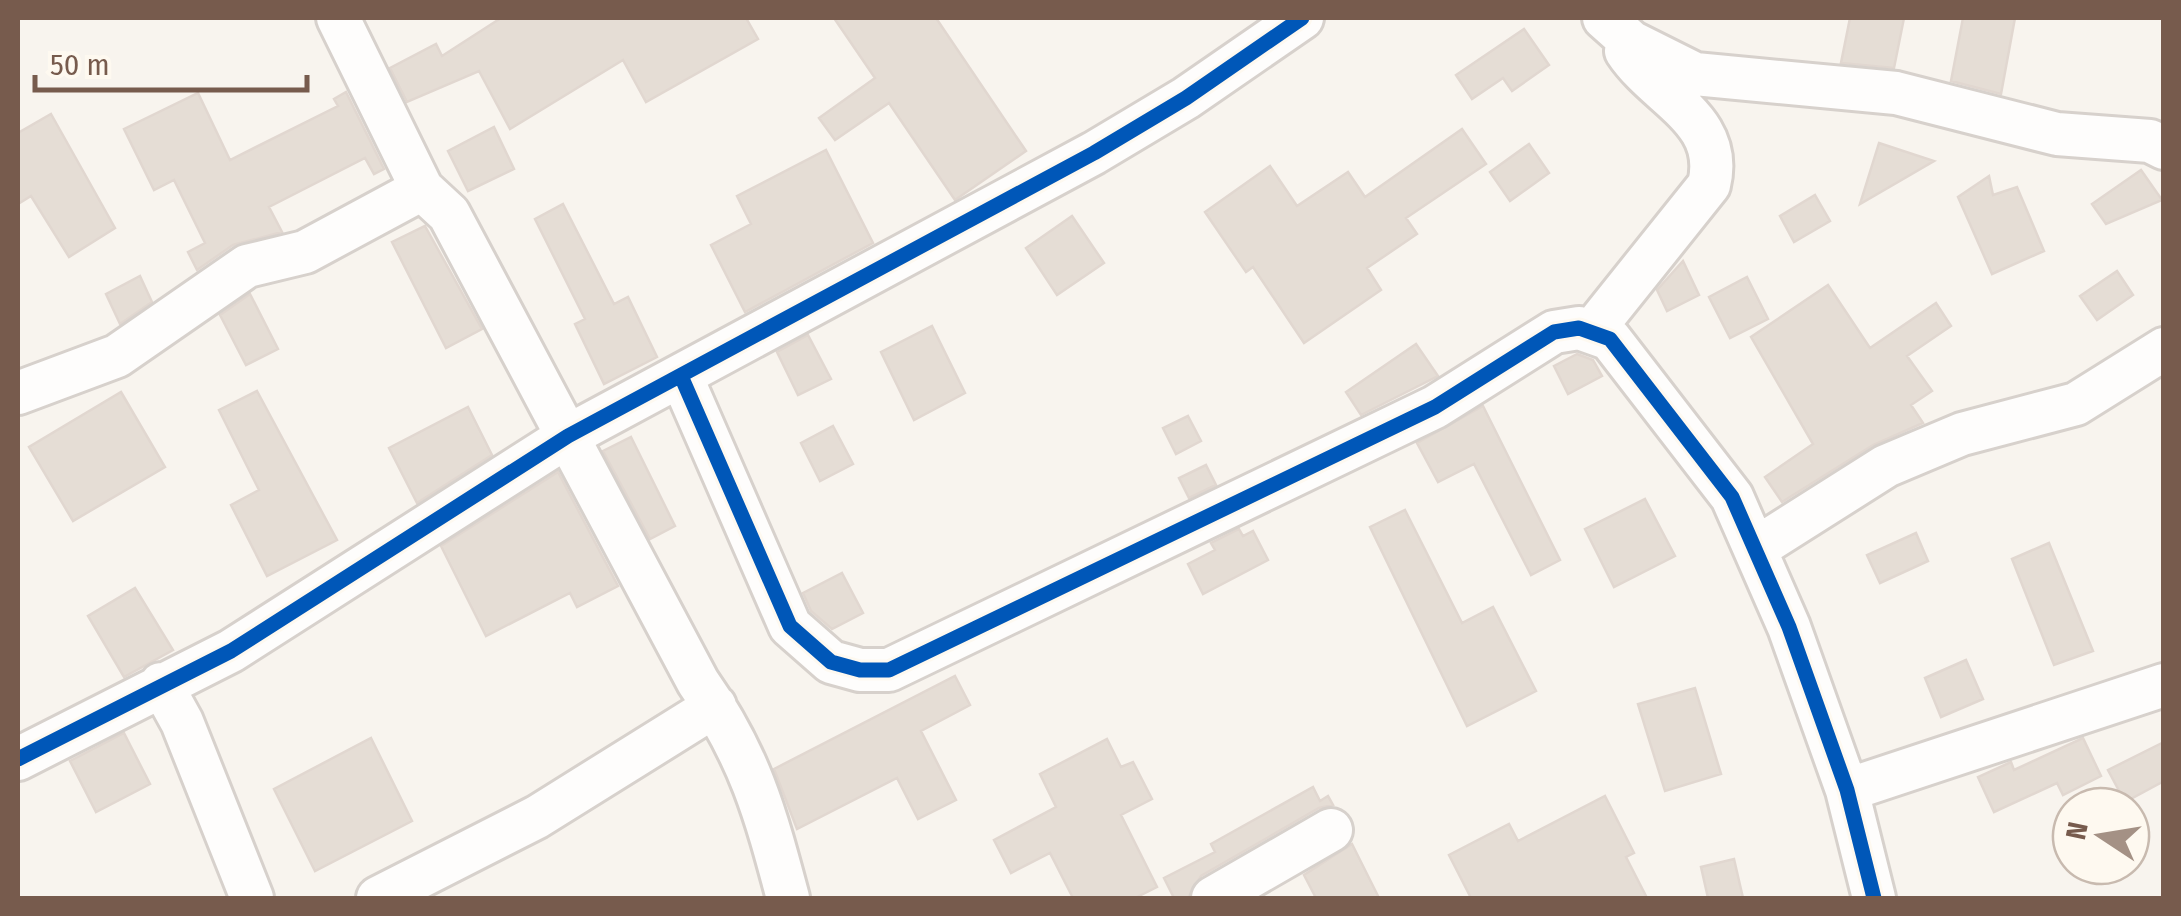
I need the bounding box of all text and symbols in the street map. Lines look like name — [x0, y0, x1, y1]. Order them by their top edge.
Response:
scale bar — [35, 30, 308, 92]
text: 50 m — [50, 47, 110, 83]
north arrow — [2051, 786, 2151, 886]
text: N — [2059, 819, 2095, 843]

